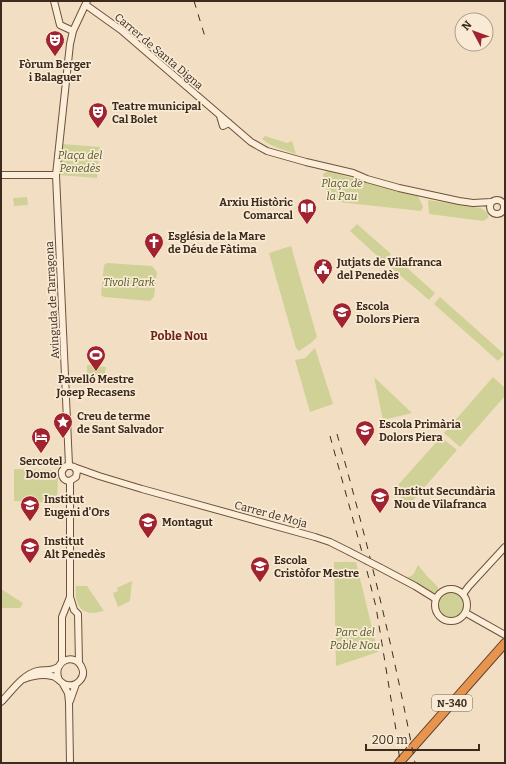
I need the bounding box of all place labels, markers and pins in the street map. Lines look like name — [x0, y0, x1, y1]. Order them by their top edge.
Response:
theatre icon: Fòrum Berger i Balaguer — [44, 29, 66, 57]
place label: Fòrum Berger i Balaguer — [19, 58, 92, 84]
place label: Teatre municipal Cal Bolet — [112, 100, 202, 126]
theatre icon: Teatre municipal Cal Bolet — [87, 101, 109, 129]
place label: Arxiu Històric Comarcal — [219, 196, 294, 222]
library icon: Arxiu Històric Comarcal — [296, 197, 318, 225]
place label: Església de la Mare de Déu de Fàtima — [168, 230, 265, 256]
church icon: Església de la Mare de Déu de Fàtima — [143, 231, 165, 259]
place label: Jutjats de Vilafranca del Penedès — [336, 256, 443, 282]
public building icon: Jutjats de Vilafranca del Penedès — [312, 257, 334, 285]
place label: Escola Dolors Piera — [356, 300, 420, 326]
school or university icon: Escola Dolors Piera — [331, 301, 353, 329]
sports icon: Pavelló Mestre Josep Recasens — [85, 344, 107, 372]
place label: Pavelló Mestre Josep Recasens — [56, 373, 136, 399]
place label: Creu de terme de Sant Salvador — [77, 410, 164, 436]
place icon: Creu de terme de Sant Salvador — [52, 411, 74, 439]
place label: Escola Primària Dolors Piera — [379, 418, 462, 444]
school or university icon: Escola Primària Dolors Piera — [354, 419, 376, 447]
hotel icon: Sercotel Domo — [30, 426, 52, 454]
place label: Sercotel Domo — [19, 455, 63, 481]
place label: Institut Secundària Nou de Vilafranca — [394, 485, 496, 511]
school or university icon: Institut Secundària Nou de Vilafranca — [369, 486, 391, 514]
place label: Institut Eugeni d'Ors — [44, 493, 110, 519]
school or university icon: Institut Eugeni d'Ors — [19, 494, 41, 522]
school or university icon: Montagut — [137, 511, 159, 539]
place label: Montagut — [162, 516, 214, 529]
place label: Institut Alt Penedès — [44, 535, 106, 561]
school or university icon: Institut Alt Penedès — [19, 536, 41, 564]
place label: Escola Cristòfor Mestre — [274, 554, 359, 580]
school or university icon: Escola Cristòfor Mestre — [249, 555, 271, 583]

